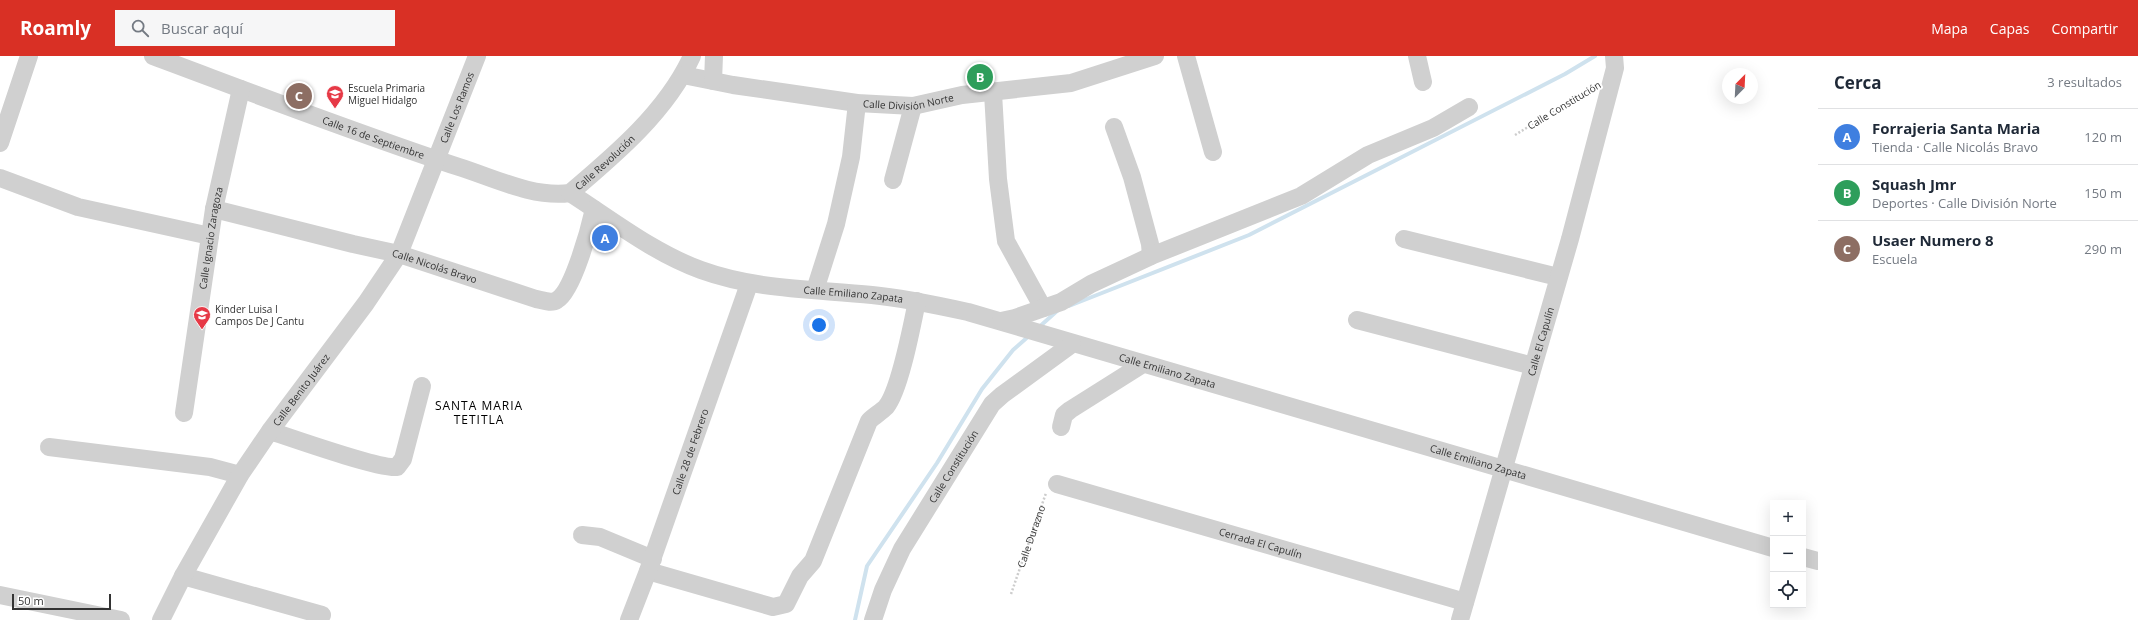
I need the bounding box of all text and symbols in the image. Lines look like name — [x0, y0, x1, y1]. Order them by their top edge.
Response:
search box — [115, 10, 395, 46]
text: Roamly — [20, 15, 91, 41]
icon: search — [129, 17, 151, 39]
text: Buscar aquí — [161, 18, 243, 38]
text: Mapa — [1931, 19, 1968, 38]
text: Capas — [1990, 19, 2029, 38]
text: Compartir — [2051, 19, 2118, 38]
pin: B — [967, 62, 993, 92]
north arrow — [1722, 68, 1758, 104]
street label: Calle Los Ramos — [436, 70, 477, 145]
text: Cerca — [1834, 71, 1882, 94]
text: 3 resultados — [2047, 73, 2122, 91]
street label: Calle Constitución — [1525, 77, 1603, 133]
pin: C — [286, 81, 312, 111]
place label: Escuela Primaria Miguel Hidalgo — [348, 81, 425, 107]
school or university icon: Escuela Primaria Miguel Hidalgo — [325, 84, 345, 109]
street label: Calle División Norte — [863, 90, 955, 113]
street label: Calle 16 de Septiembre — [320, 113, 427, 162]
text: Forrajeria Santa Maria — [1872, 118, 2040, 138]
text: A — [1843, 128, 1851, 146]
text: 120 m — [2084, 128, 2122, 146]
street label: Calle Revolución — [572, 132, 638, 193]
text: Tienda · Calle Nicolás Bravo — [1872, 138, 2038, 156]
text: Squash Jmr — [1872, 174, 1956, 194]
text: B — [1843, 184, 1851, 202]
text: 150 m — [2084, 184, 2122, 202]
street label: Calle Ignacio Zaragoza — [195, 185, 226, 290]
text: Deportes · Calle División Norte — [1872, 194, 2057, 212]
pin: A — [592, 223, 618, 253]
text: Usaer Numero 8 — [1872, 230, 1994, 250]
text: C — [1843, 240, 1851, 258]
text: 290 m — [2084, 240, 2122, 258]
street label: Calle Nicolás Bravo — [391, 246, 479, 286]
text: Escuela — [1872, 250, 1917, 268]
street label: Calle Emiliano Zapata — [803, 282, 904, 306]
place label: Kinder Luisa I Campos De J Cantu — [215, 302, 304, 328]
school or university icon: Kinder Luisa I Campos De J Cantu — [192, 305, 212, 330]
street label: Calle El Capulín — [1524, 305, 1557, 378]
your location — [809, 315, 829, 335]
street label: Calle Emiliano Zapata — [1117, 350, 1217, 391]
street label: Calle Benito Juárez — [269, 351, 333, 429]
district label: SANTA MARIA TETITLA — [435, 397, 523, 428]
street label: Calle 28 de Febrero — [668, 407, 712, 497]
street label: Calle Constitución — [925, 427, 981, 506]
street label: Calle Emiliano Zapata — [1428, 441, 1528, 482]
map controls — [1770, 500, 1806, 608]
button: + — [1770, 500, 1806, 536]
street label: Calle Durazno — [1014, 503, 1048, 569]
street label: Cerrada El Capulín — [1217, 524, 1304, 562]
button: − — [1770, 536, 1806, 572]
button: locate — [1770, 572, 1806, 608]
scale bar — [12, 592, 111, 611]
text: 50 m — [18, 593, 44, 608]

